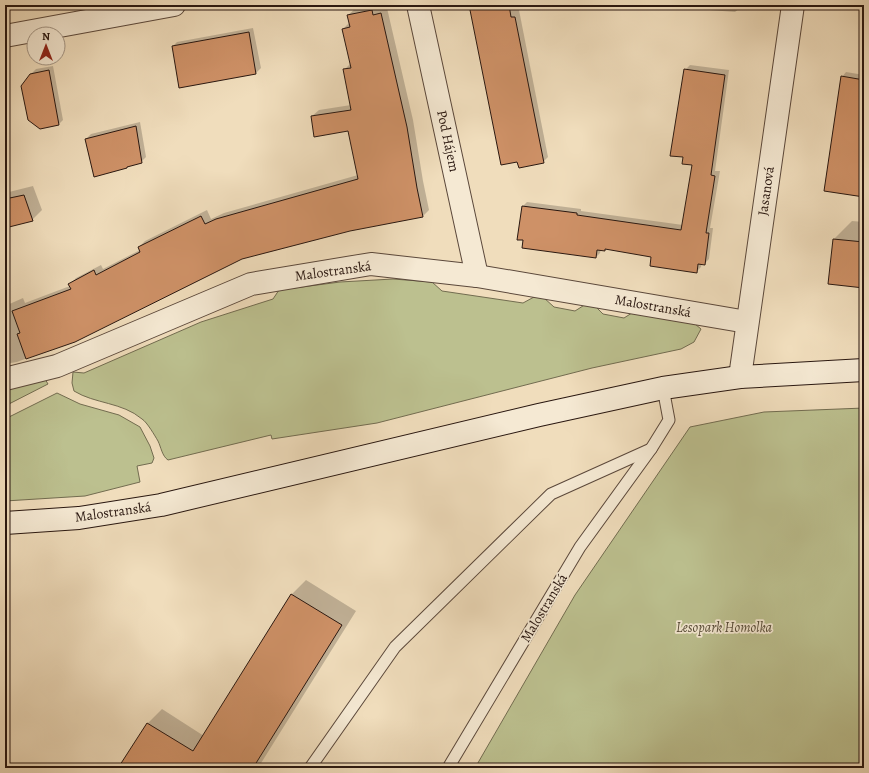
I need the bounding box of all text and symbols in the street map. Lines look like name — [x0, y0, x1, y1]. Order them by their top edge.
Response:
north arrow — [26, 26, 66, 66]
text: N — [42, 29, 50, 44]
street label: Pod Hájem — [432, 108, 464, 174]
street label: Jasanová — [753, 165, 779, 217]
street label: Malostranská — [293, 256, 373, 286]
street label: Malostranská — [613, 290, 693, 322]
street label: Malostranská — [73, 497, 153, 527]
street label: Malostranská — [516, 570, 572, 646]
park label: Lesopark Homolka — [676, 618, 773, 637]

